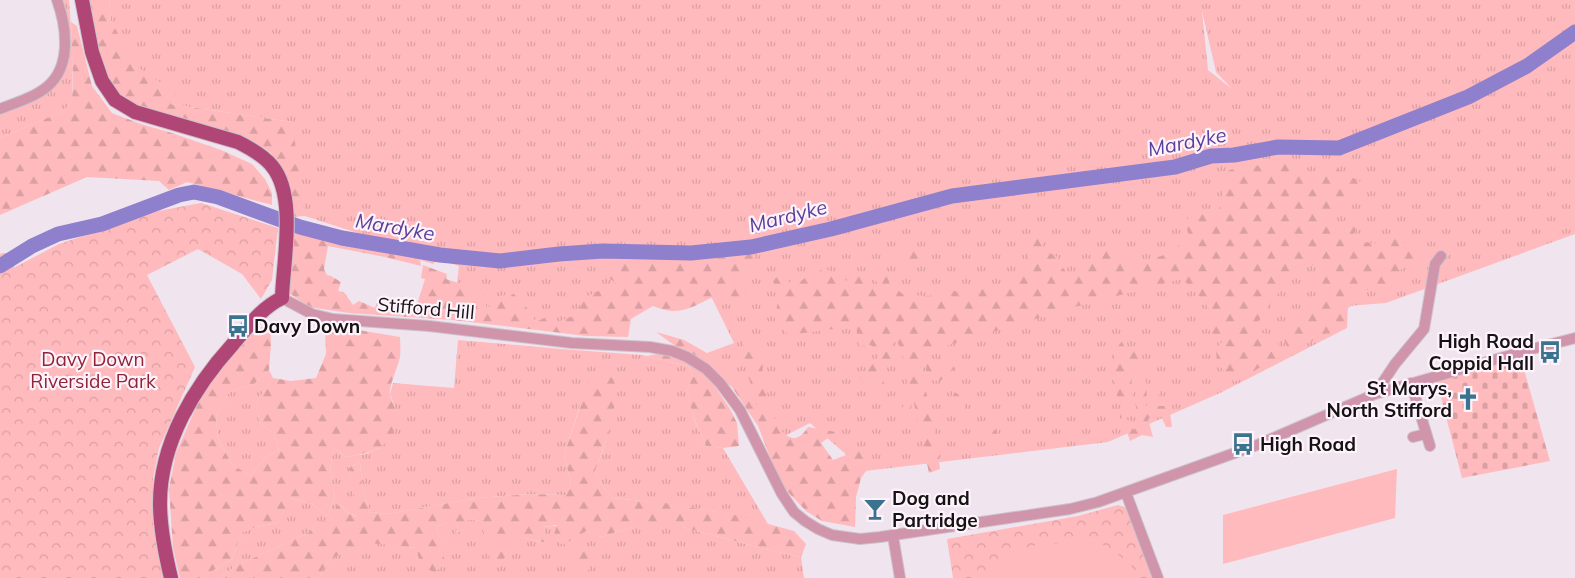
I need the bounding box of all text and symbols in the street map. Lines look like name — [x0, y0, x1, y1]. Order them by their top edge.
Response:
water label: Mardyke — [1145, 122, 1229, 161]
water label: Mardyke — [746, 194, 830, 237]
water label: Mardyke — [354, 207, 437, 246]
street label: Stifford Hill — [376, 292, 476, 324]
bus stop icon: Davy Down — [225, 313, 251, 339]
place label: Davy Down — [254, 314, 360, 338]
place label: High Road Coppid Hall — [1428, 329, 1534, 375]
bus stop icon: High Road Coppid Hall — [1537, 339, 1563, 365]
park label: Davy Down Riverside Park — [30, 347, 156, 393]
place label: St Marys, North Stifford — [1327, 376, 1452, 422]
church icon: St Marys, North Stifford — [1455, 386, 1481, 412]
bus stop icon: High Road — [1230, 431, 1256, 457]
place label: High Road — [1260, 432, 1356, 456]
place label: Dog and Partridge — [892, 486, 978, 532]
bar icon: Dog and Partridge — [862, 496, 888, 522]

